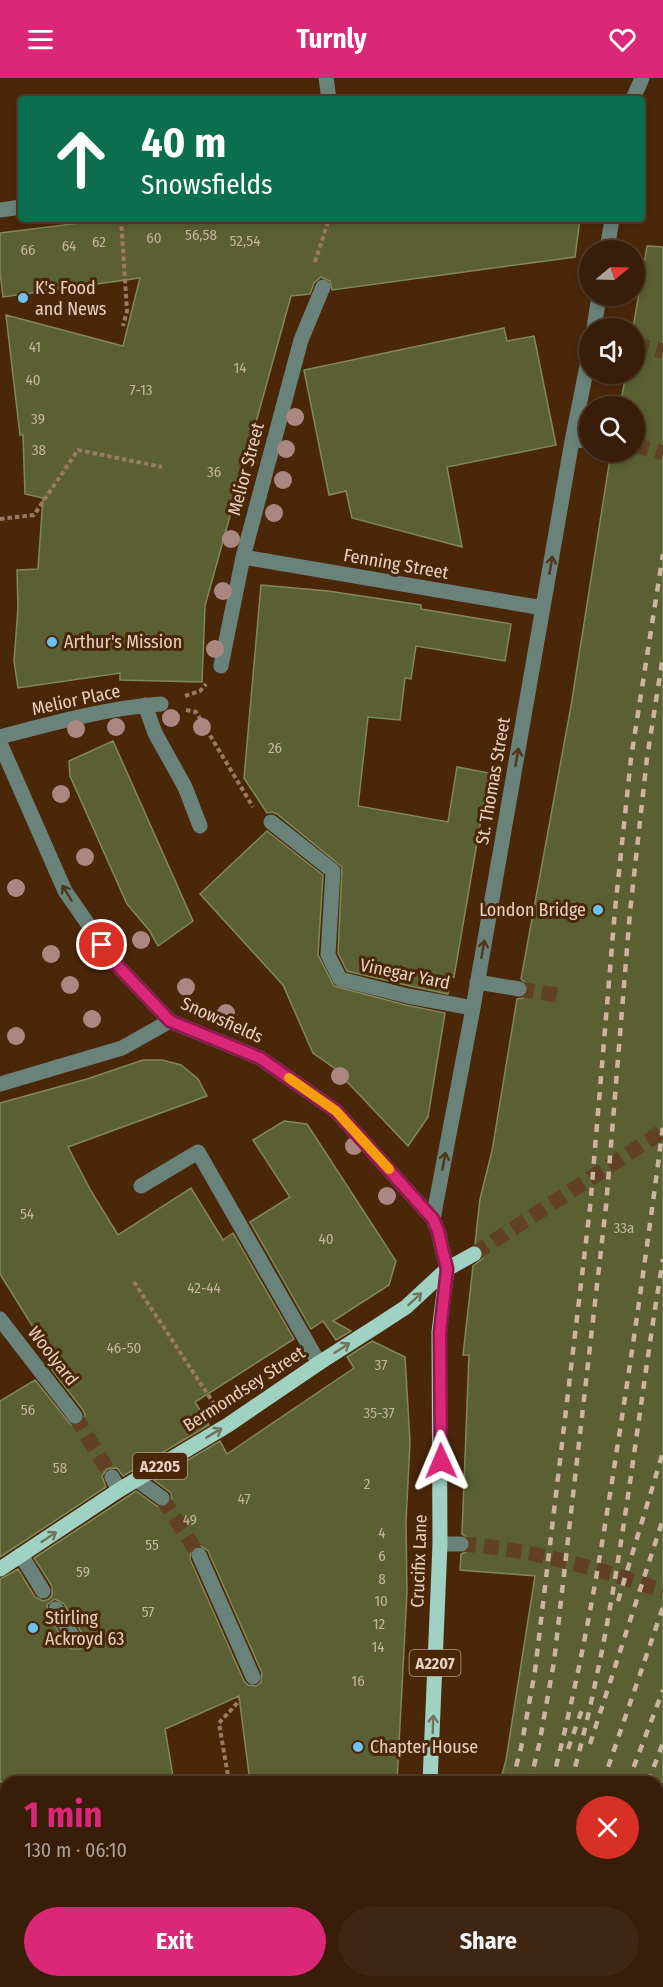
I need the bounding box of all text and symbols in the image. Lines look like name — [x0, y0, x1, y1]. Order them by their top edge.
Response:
icon: menu — [24, 23, 57, 56]
text: Turnly — [296, 23, 367, 55]
icon: heart — [606, 23, 639, 56]
text: 40 m — [141, 118, 226, 168]
icon: ahead — [42, 120, 120, 198]
text: Snowsfields — [141, 169, 273, 201]
house number: 56,58 — [185, 226, 217, 244]
house number: 60 — [146, 229, 162, 247]
house number: 52,54 — [230, 232, 260, 250]
house number: 62 — [92, 233, 106, 251]
house number: 64 — [62, 237, 76, 255]
north arrow — [579, 240, 645, 306]
map controls — [579, 240, 645, 462]
house number: 66 — [21, 241, 35, 259]
place label: K's Food and News — [35, 277, 107, 320]
marker: K's Food and News — [16, 291, 30, 305]
button: sound — [579, 318, 645, 384]
house number: 41 — [29, 338, 41, 356]
house number: 14 — [233, 359, 247, 377]
house number: 40 — [25, 371, 41, 389]
house number: 7-13 — [129, 381, 153, 399]
button: search — [579, 396, 645, 462]
house number: 39 — [31, 410, 45, 428]
street label: Melior Street — [223, 420, 269, 518]
house number: 38 — [32, 441, 46, 459]
house number: 36 — [207, 463, 221, 481]
street label: Fenning Street — [342, 544, 450, 584]
one-way arrow — [545, 555, 556, 575]
place label: Arthur's Mission — [64, 631, 182, 653]
marker: Arthur's Mission — [45, 635, 59, 649]
street label: Melior Place — [30, 680, 122, 720]
street label: St. Thomas Street — [471, 715, 515, 846]
house number: 26 — [268, 739, 282, 757]
one-way arrow — [512, 747, 523, 767]
one-way arrow — [61, 885, 73, 902]
place label: London Bridge — [479, 899, 586, 921]
marker: London Bridge — [591, 903, 605, 917]
pin — [76, 919, 127, 970]
icon: arrive — [85, 928, 118, 961]
one-way arrow — [477, 939, 488, 959]
street label: Vinegar Yard — [358, 954, 452, 994]
street label: Snowsfields — [177, 992, 267, 1048]
one-way arrow — [439, 1152, 450, 1172]
house number: 54 — [20, 1205, 34, 1223]
house number: 33a — [614, 1219, 634, 1237]
house number: 40 — [318, 1230, 334, 1248]
house number: 42-44 — [187, 1279, 221, 1297]
one-way arrow — [407, 1292, 422, 1306]
street label: Woolyard — [23, 1322, 83, 1390]
house number: 46-50 — [107, 1339, 141, 1357]
street label: Bermondsey Street — [179, 1341, 309, 1436]
one-way arrow — [333, 1342, 350, 1354]
house number: 37 — [375, 1356, 387, 1374]
house number: 56 — [21, 1401, 35, 1419]
house number: 35-37 — [363, 1404, 395, 1422]
one-way arrow — [205, 1427, 222, 1439]
position arrow — [409, 1429, 473, 1493]
road number: A2205 — [133, 1453, 187, 1479]
house number: 58 — [53, 1459, 67, 1477]
house number: 2 — [364, 1475, 371, 1493]
house number: 47 — [237, 1490, 251, 1508]
house number: 49 — [183, 1511, 197, 1529]
street label: Crucifix Lane — [406, 1514, 432, 1608]
house number: 4 — [378, 1524, 386, 1542]
one-way arrow — [40, 1530, 57, 1543]
house number: 55 — [145, 1536, 159, 1554]
house number: 6 — [378, 1547, 386, 1565]
house number: 59 — [76, 1563, 90, 1581]
house number: 8 — [378, 1570, 386, 1588]
house number: 10 — [374, 1592, 388, 1610]
house number: 57 — [142, 1603, 154, 1621]
place label: Stirling Ackroyd 63 — [45, 1607, 124, 1650]
house number: 12 — [373, 1615, 386, 1633]
marker: Stirling Ackroyd 63 — [26, 1621, 40, 1635]
house number: 14 — [371, 1638, 385, 1656]
road number: A2207 — [410, 1650, 460, 1676]
house number: 16 — [351, 1672, 365, 1690]
one-way arrow — [427, 1714, 438, 1734]
place label: Chapter House — [370, 1736, 478, 1758]
marker: Chapter House — [351, 1740, 365, 1754]
text: 1 min — [24, 1793, 102, 1837]
button: close — [576, 1796, 639, 1859]
text: 130 m · 06:10 — [24, 1838, 127, 1862]
button: Exit — [24, 1907, 326, 1976]
button: Share — [338, 1907, 639, 1976]

